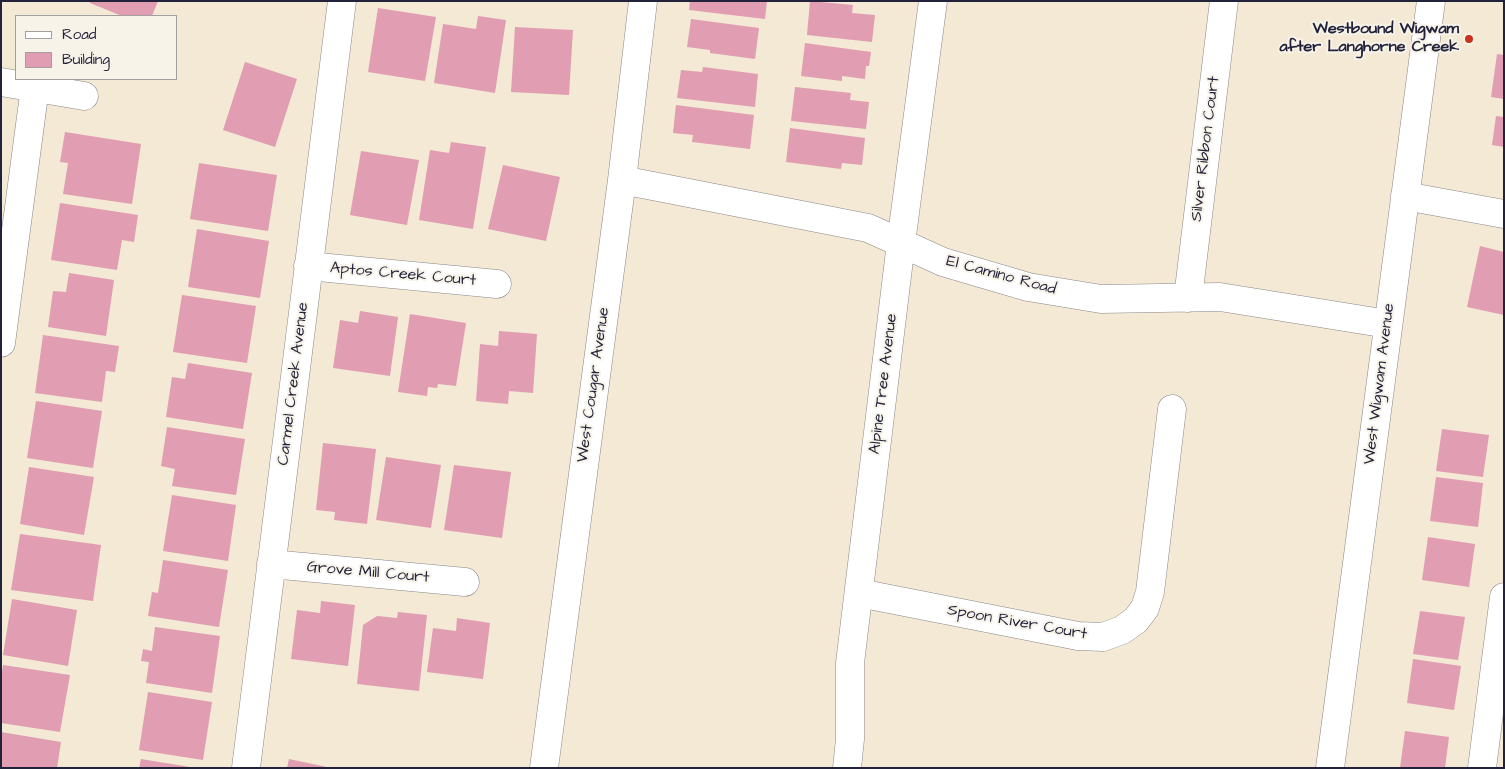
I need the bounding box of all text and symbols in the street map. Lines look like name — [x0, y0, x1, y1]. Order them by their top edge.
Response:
legend — [15, 15, 178, 80]
place label: Westbound Wigwam after Langhorne Creek — [1279, 20, 1459, 58]
text: Road — [62, 24, 96, 45]
marker: Westbound Wigwam after Langhorne Creek — [1463, 33, 1475, 45]
text: Building — [62, 49, 110, 70]
street label: Silver Ribbon Court — [1188, 75, 1224, 223]
street label: El Camino Road — [944, 252, 1058, 300]
street label: Aptos Creek Court — [329, 259, 477, 291]
street label: Carmel Creek Avenue — [274, 301, 314, 467]
street label: West Wigwam Avenue — [1361, 302, 1399, 466]
street label: West Cougar Avenue — [574, 306, 614, 464]
street label: Alpine Tree Avenue — [866, 313, 902, 455]
street label: Grove Mill Court — [306, 558, 430, 588]
street label: Spoon River Court — [946, 601, 1088, 645]

